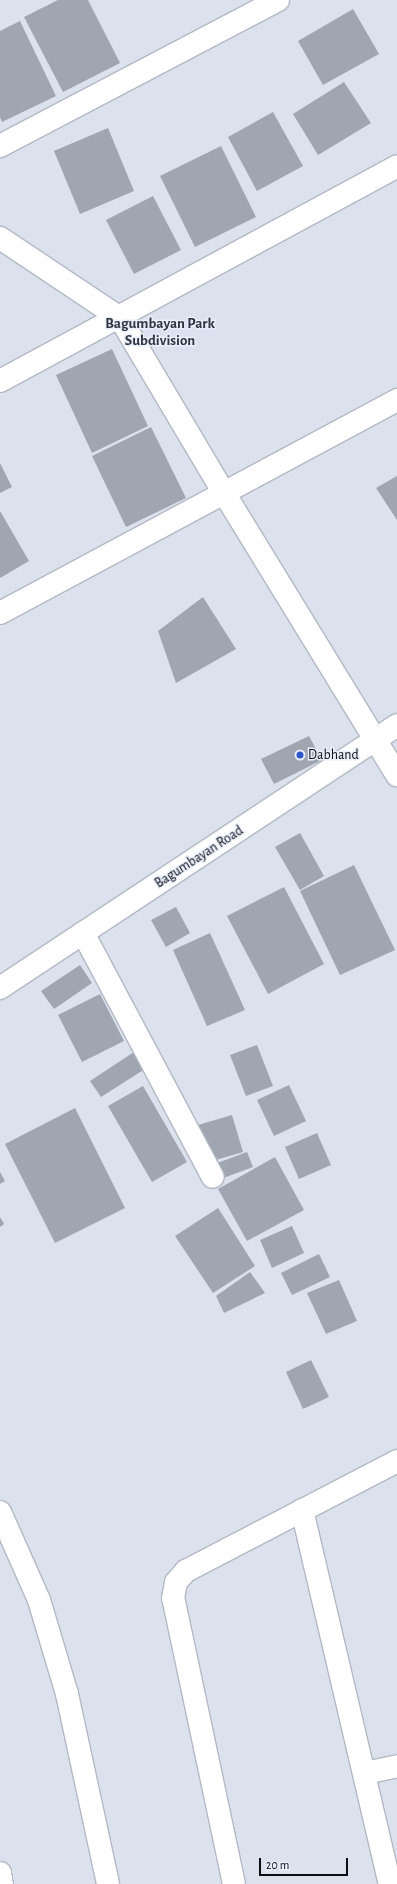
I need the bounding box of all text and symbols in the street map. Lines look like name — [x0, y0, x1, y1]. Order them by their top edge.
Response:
district label: Bagumbayan Park Subdivision — [105, 314, 215, 349]
place label: Dabhand — [308, 747, 359, 763]
marker: Dabhand — [295, 750, 305, 760]
street label: Bagumbayan Road — [152, 822, 246, 892]
scale bar — [261, 1850, 350, 1876]
text: 20 m — [266, 1859, 289, 1871]

